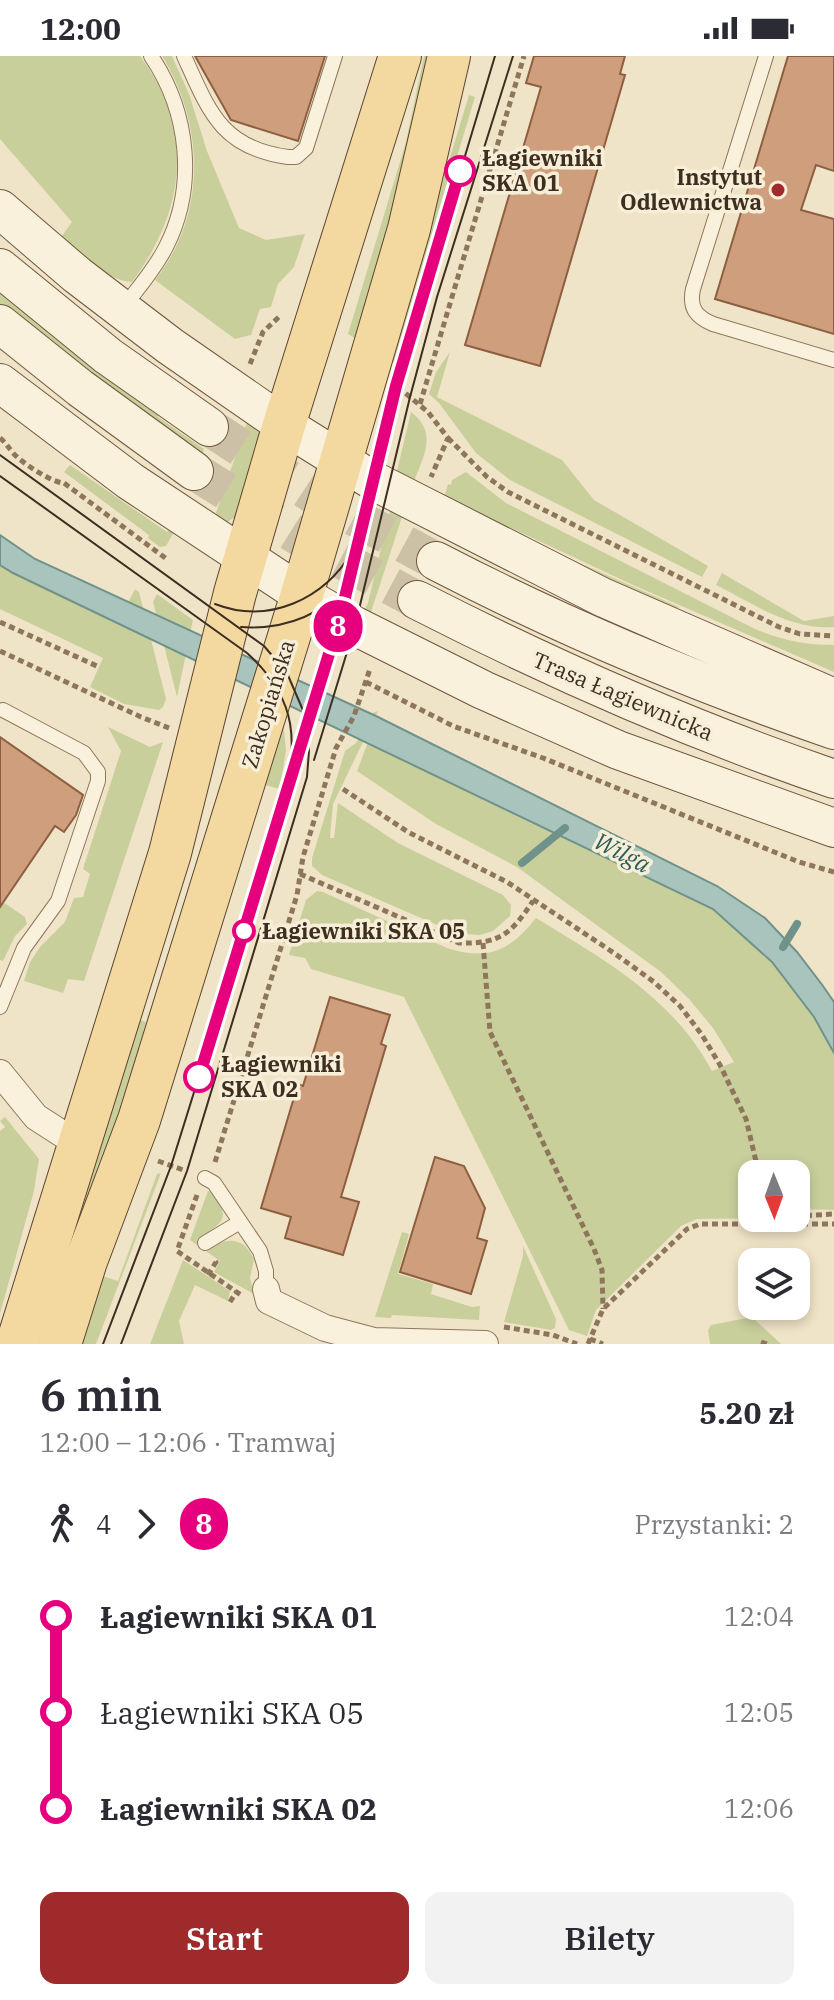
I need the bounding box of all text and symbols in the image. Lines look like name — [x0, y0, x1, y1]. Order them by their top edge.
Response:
text: 12:00 — [40, 9, 121, 48]
place label: Łagiewniki SKA 01 — [482, 143, 603, 197]
marker: Łagiewniki SKA 01 — [445, 156, 475, 186]
place label: Instytut Odlewnictwa — [620, 162, 762, 216]
marker: Instytut Odlewnictwa — [769, 181, 787, 199]
line badge: 8 — [312, 600, 364, 652]
text: 8 — [330, 607, 346, 644]
street label: Zakopiańska — [234, 636, 301, 772]
street label: Trasa Łagiewnicka — [528, 644, 718, 747]
water label: Wilga — [589, 824, 656, 880]
place label: Łagiewniki SKA 05 — [262, 916, 465, 945]
marker: Łagiewniki SKA 05 — [233, 920, 255, 942]
place label: Łagiewniki SKA 02 — [221, 1049, 342, 1103]
marker: Łagiewniki SKA 02 — [184, 1062, 214, 1092]
north arrow — [738, 1160, 810, 1232]
map controls — [738, 1160, 810, 1320]
button: layers — [738, 1248, 810, 1320]
text: 6 min — [40, 1366, 162, 1423]
text: 5.20 zł — [699, 1393, 794, 1432]
text: 12:00 – 12:06 · Tramwaj — [40, 1425, 336, 1459]
icon: walk — [40, 1502, 84, 1546]
icon: forward — [124, 1502, 168, 1546]
text: 8 — [196, 1505, 212, 1542]
text: 4 — [96, 1507, 112, 1541]
text: Przystanki: 2 — [635, 1507, 794, 1541]
text: Łagiewniki SKA 01 — [100, 1597, 377, 1636]
text: 12:04 — [724, 1599, 794, 1633]
text: Łagiewniki SKA 05 — [100, 1693, 364, 1732]
text: 12:05 — [724, 1695, 794, 1729]
text: Łagiewniki SKA 02 — [100, 1789, 377, 1828]
text: 12:06 — [724, 1791, 794, 1825]
button: Start — [40, 1892, 409, 1984]
button: Bilety — [425, 1892, 794, 1984]

